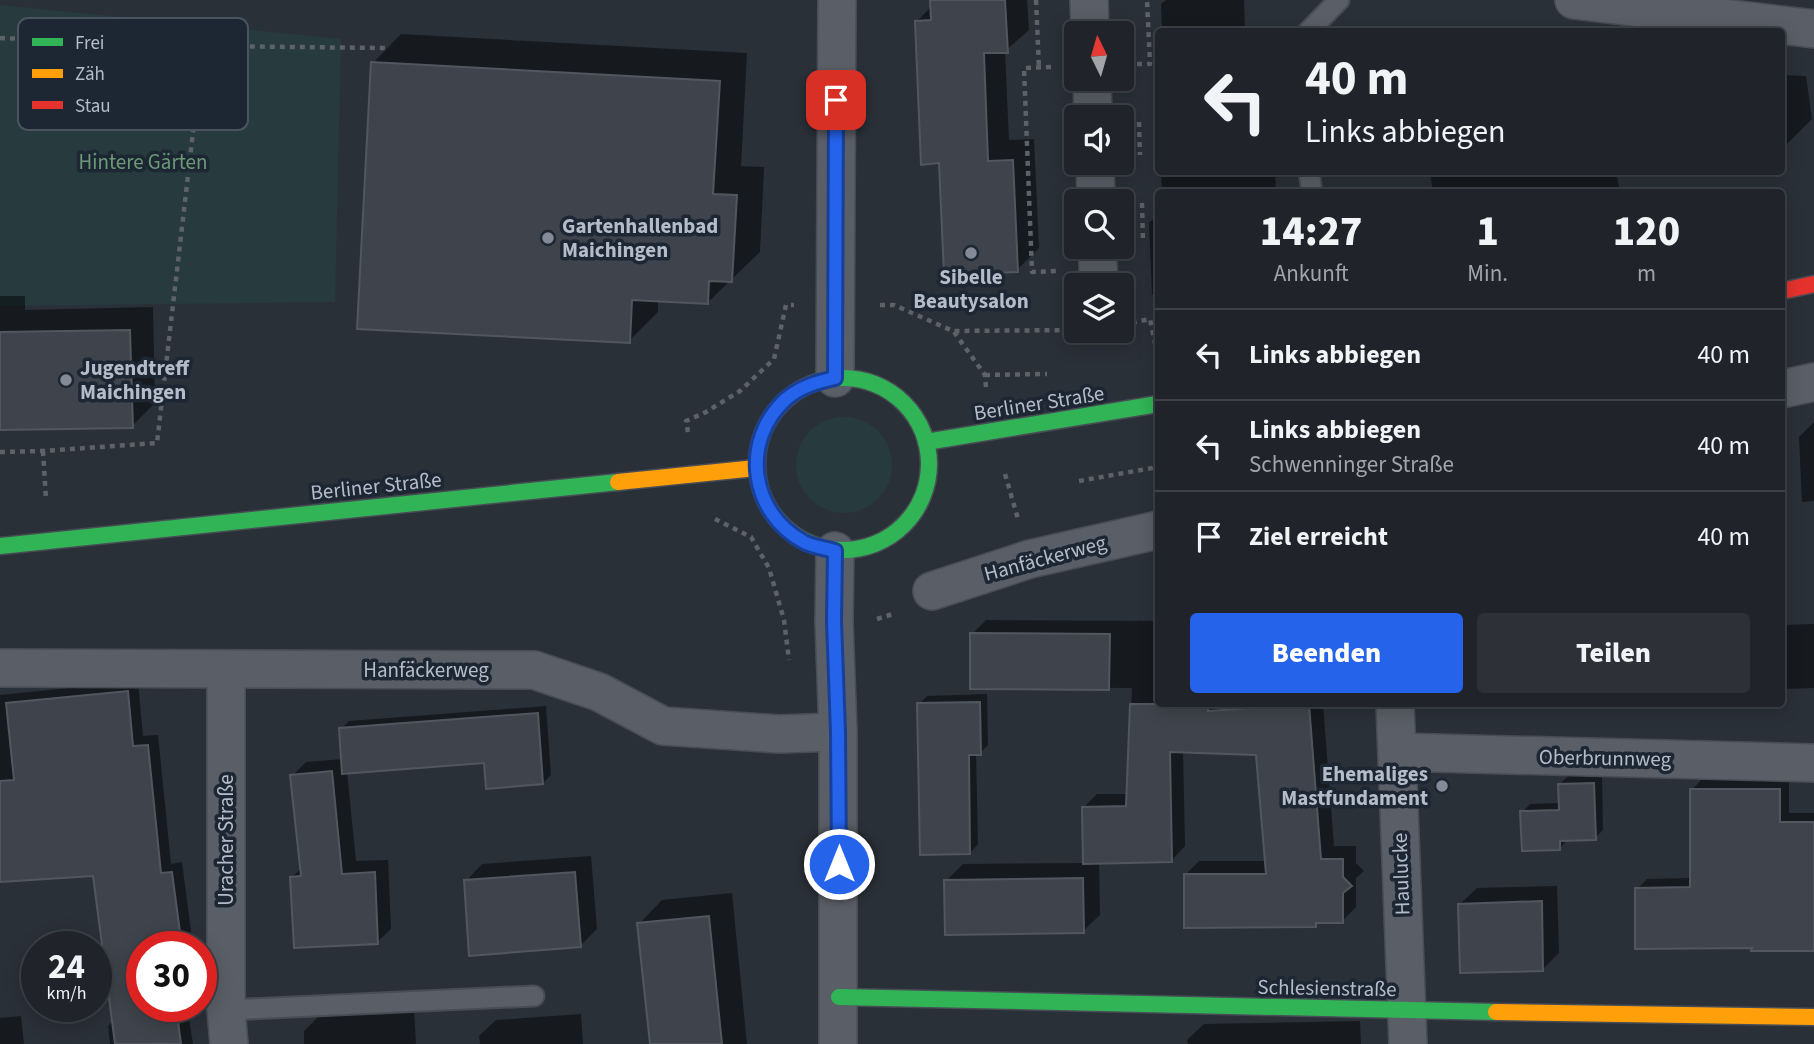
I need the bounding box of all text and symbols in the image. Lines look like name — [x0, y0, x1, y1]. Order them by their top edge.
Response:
legend — [18, 18, 248, 130]
north arrow — [1064, 21, 1134, 91]
map controls — [1064, 21, 1134, 343]
text: Frei — [75, 30, 105, 57]
text: 40 m — [1305, 44, 1409, 114]
icon: left — [1190, 56, 1281, 147]
text: Zäh — [75, 61, 105, 88]
pin — [806, 70, 866, 130]
icon: arrive — [817, 81, 855, 119]
text: Stau — [75, 93, 111, 120]
button: sound — [1064, 105, 1134, 175]
text: Links abbiegen — [1305, 109, 1506, 155]
park label: Hintere Gärten — [79, 147, 207, 177]
button: search — [1064, 189, 1134, 259]
text: 14:27 — [1260, 202, 1363, 262]
text: 1 — [1476, 202, 1499, 262]
text: 120 — [1613, 202, 1680, 262]
place label: Gartenhallenbad Maichingen — [562, 211, 718, 265]
marker: Gartenhallenbad Maichingen — [540, 230, 556, 246]
marker: Sibelle Beautysalon — [963, 245, 979, 261]
text: Ankunft — [1274, 257, 1349, 290]
text: Min. — [1467, 257, 1508, 290]
text: m — [1637, 257, 1656, 290]
place label: Sibelle Beautysalon — [913, 262, 1029, 316]
button: layers — [1064, 273, 1134, 343]
icon: left — [1190, 336, 1228, 374]
text: Links abbiegen — [1249, 336, 1421, 373]
text: 40 m — [1697, 336, 1750, 373]
place label: Jugendtreff Maichingen — [80, 353, 190, 407]
marker: Jugendtreff Maichingen — [58, 372, 74, 388]
street label: Berliner Straße — [972, 378, 1106, 428]
text: Links abbiegen — [1249, 411, 1421, 448]
icon: left — [1190, 427, 1228, 465]
text: 40 m — [1697, 427, 1750, 464]
text: Schwenninger Straße — [1249, 448, 1454, 481]
street label: Berliner Straße — [309, 464, 443, 508]
icon: arrive — [1190, 518, 1228, 556]
text: Ziel erreicht — [1249, 518, 1388, 555]
text: 40 m — [1697, 518, 1750, 555]
street label: Hanfäckerweg — [980, 527, 1110, 589]
button: Beenden — [1190, 613, 1463, 693]
button: Teilen — [1477, 613, 1750, 693]
street label: Hanfäckerweg — [363, 655, 489, 685]
street label: Oberbrunnweg — [1539, 742, 1672, 774]
place label: Ehemaliges Mastfundament — [1281, 759, 1428, 813]
street label: Uracher Straße — [211, 774, 241, 906]
marker: Ehemaliges Mastfundament — [1434, 778, 1450, 794]
position arrow — [802, 827, 876, 901]
street label: Haulucke — [1385, 832, 1417, 916]
speed limit sign: 30 — [126, 931, 217, 1022]
text: 24 — [48, 942, 85, 992]
street label: Schlesienstraße — [1257, 972, 1397, 1004]
text: km/h — [47, 981, 86, 1006]

